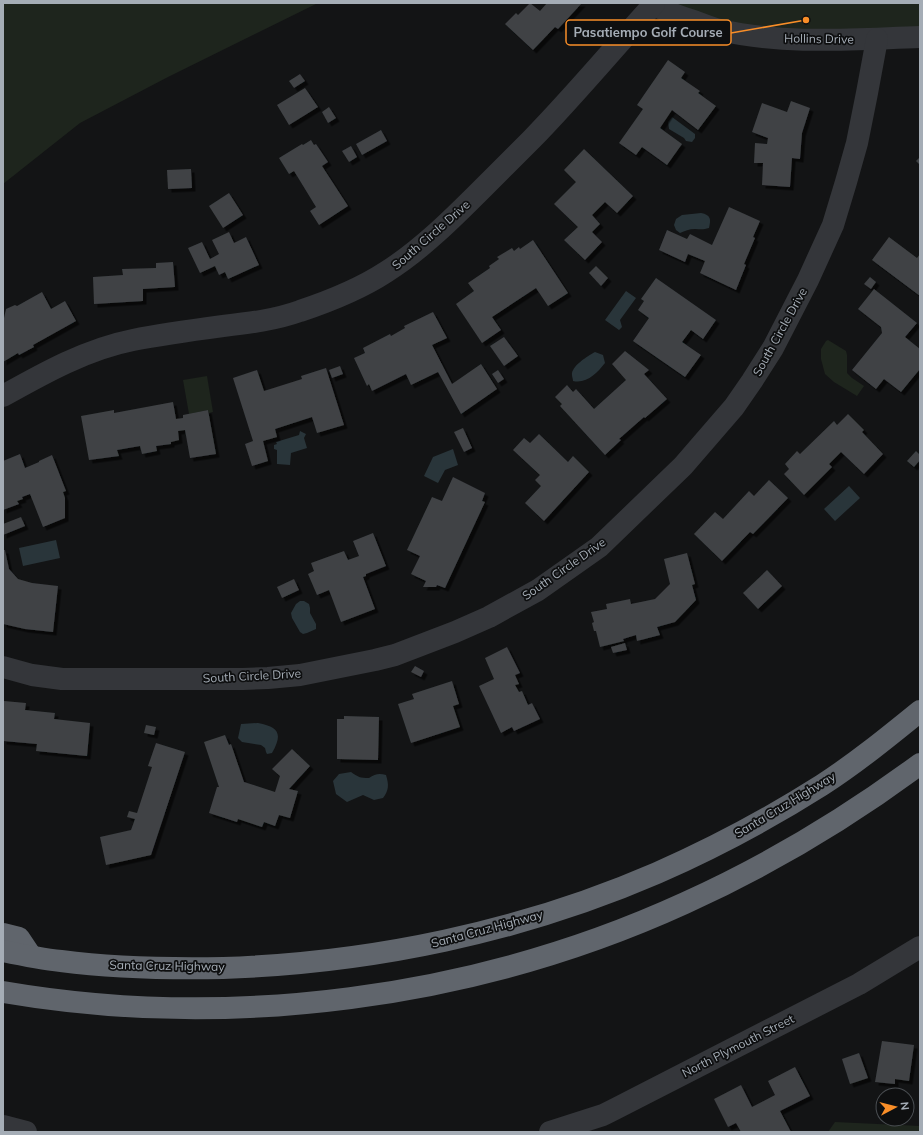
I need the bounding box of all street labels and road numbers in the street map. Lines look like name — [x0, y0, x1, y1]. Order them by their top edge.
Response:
street label: Hollins Drive — [784, 30, 854, 47]
street label: South Circle Drive — [389, 197, 473, 273]
street label: South Circle Drive — [749, 285, 810, 378]
street label: South Circle Drive — [519, 534, 608, 603]
street label: South Circle Drive — [202, 665, 302, 686]
street label: Santa Cruz Highway — [732, 768, 838, 841]
street label: Santa Cruz Highway — [429, 906, 545, 951]
street label: Santa Cruz Highway — [109, 957, 225, 974]
street label: North Plymouth Street — [679, 1011, 796, 1080]

